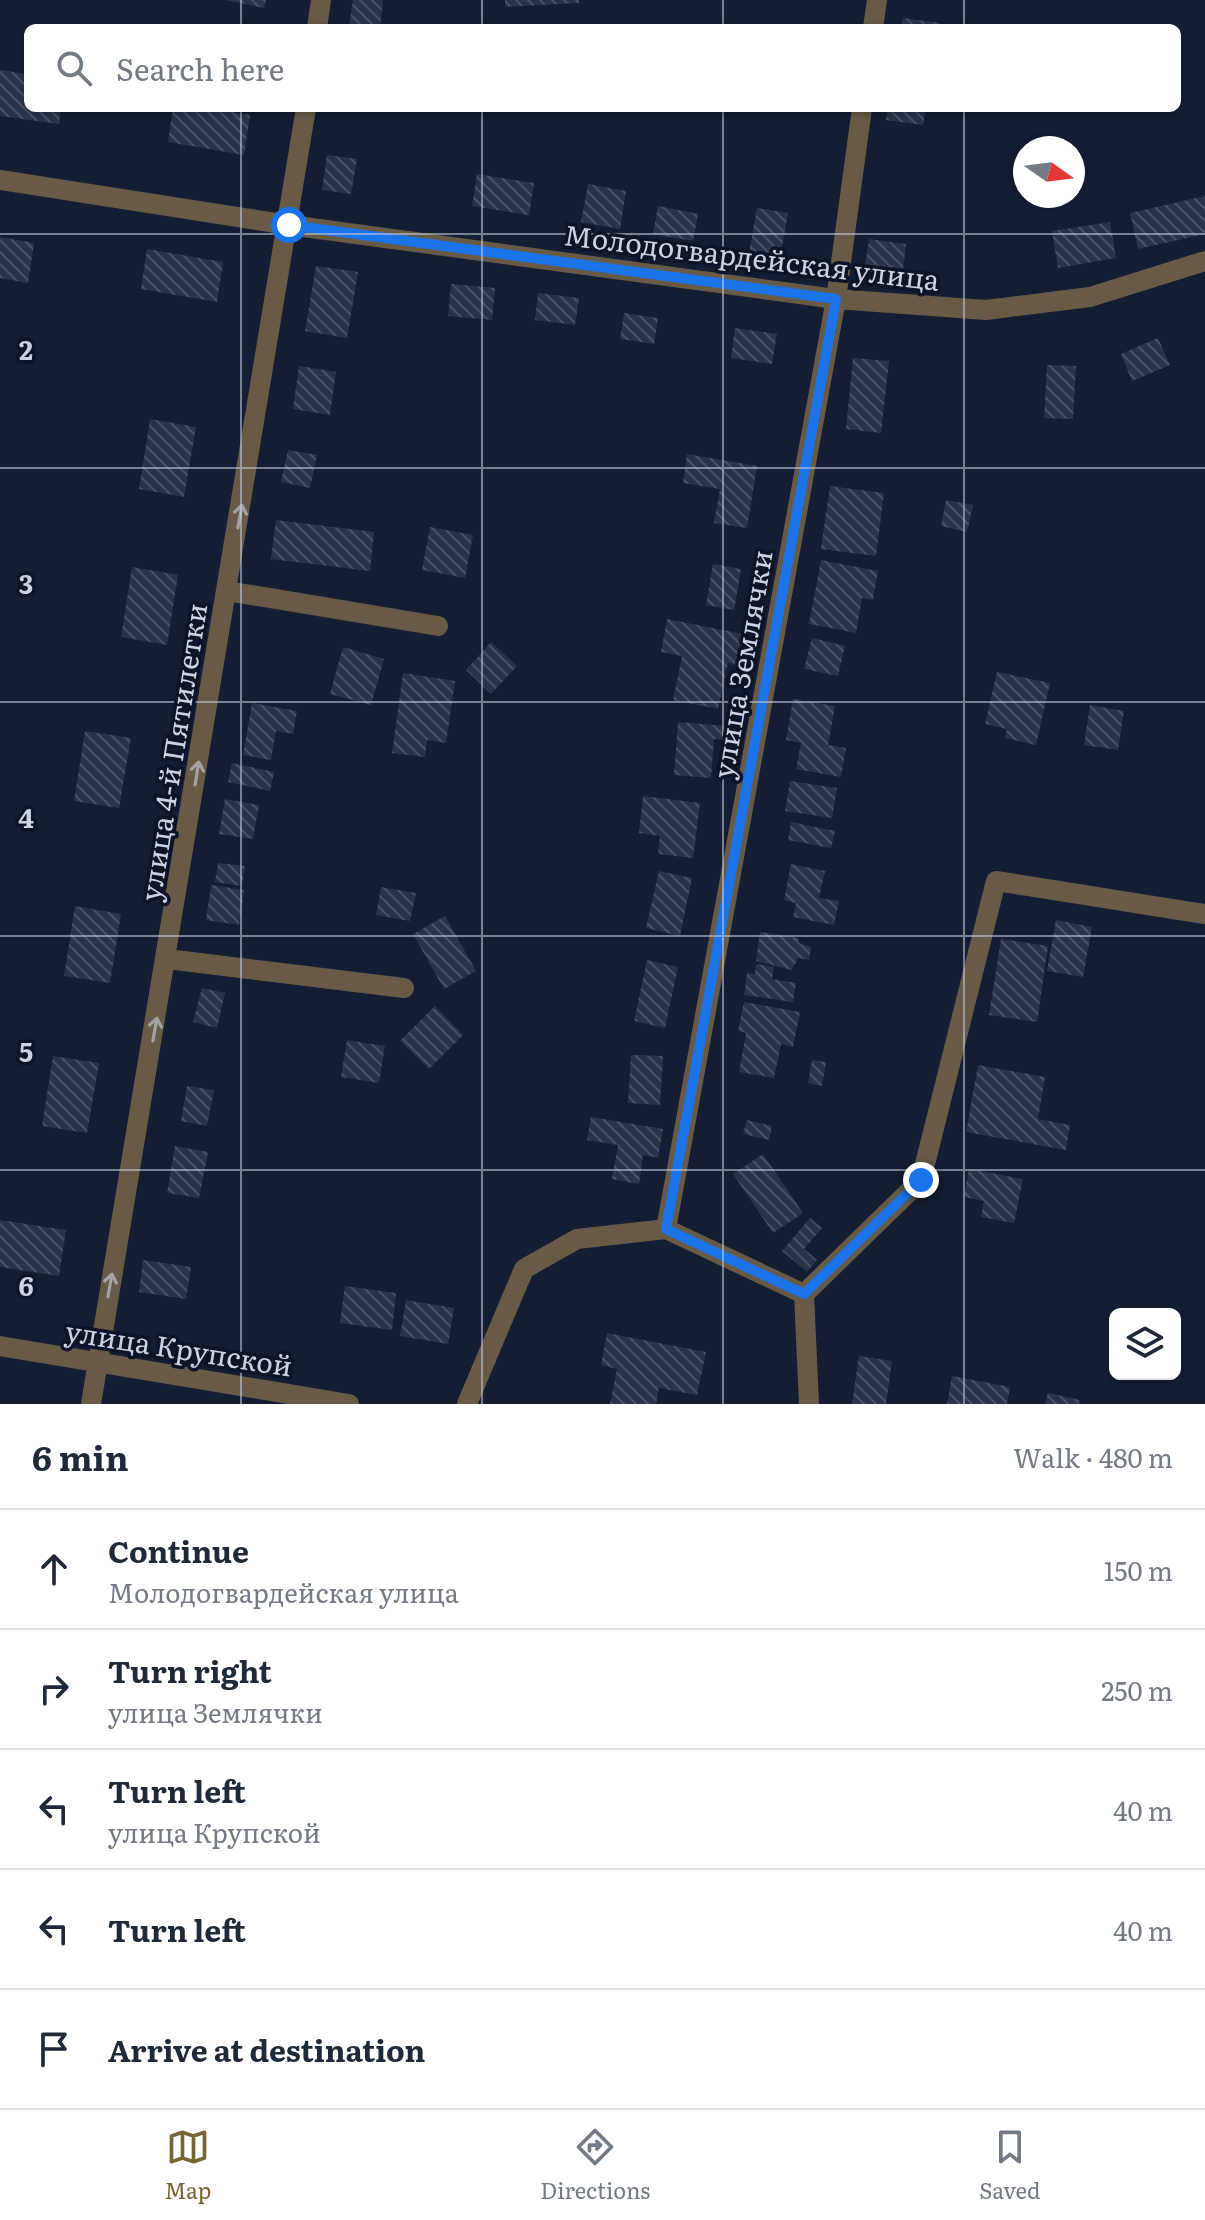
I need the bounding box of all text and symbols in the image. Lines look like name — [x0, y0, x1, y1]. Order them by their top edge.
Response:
search box — [24, 24, 1181, 112]
icon: search — [52, 46, 96, 90]
text: Search here — [116, 46, 284, 90]
north arrow — [1013, 136, 1085, 208]
route start — [271, 207, 307, 243]
street label: Молодогвардейская улица — [562, 212, 942, 300]
text: 2 — [19, 329, 33, 368]
one-way arrow — [233, 504, 248, 529]
street label: улица Землячки — [700, 547, 782, 781]
text: 3 — [19, 563, 33, 602]
street label: улица 4-й Пятилетки — [128, 600, 216, 904]
one-way arrow — [191, 761, 206, 786]
text: 4 — [18, 797, 34, 836]
one-way arrow — [148, 1017, 163, 1042]
text: 5 — [19, 1031, 33, 1070]
route end — [903, 1162, 939, 1198]
text: 6 — [18, 1265, 34, 1304]
one-way arrow — [104, 1273, 119, 1299]
street label: улица Крупской — [63, 1308, 295, 1386]
map controls — [1109, 1308, 1181, 1380]
button: layers — [1109, 1308, 1181, 1380]
text: 6 min — [32, 1431, 129, 1481]
text: Walk · 480 m — [1013, 1437, 1173, 1476]
text: Continue — [108, 1528, 249, 1572]
icon: ahead — [32, 1547, 76, 1591]
text: 150 m — [1104, 1550, 1173, 1589]
text: Молодогвардейская улица — [108, 1572, 459, 1611]
text: Turn right — [108, 1648, 272, 1692]
icon: right — [32, 1667, 76, 1711]
text: 250 m — [1101, 1670, 1173, 1709]
text: улица Землячки — [108, 1692, 323, 1731]
text: Turn left — [108, 1768, 246, 1812]
icon: left — [32, 1787, 76, 1831]
text: 40 m — [1113, 1790, 1173, 1829]
text: улица Крупской — [108, 1812, 321, 1851]
icon: left — [32, 1907, 76, 1951]
text: Turn left — [108, 1907, 246, 1951]
text: 40 m — [1113, 1910, 1173, 1949]
icon: arrive — [32, 2027, 76, 2071]
text: Arrive at destination — [108, 2027, 425, 2071]
tab: Map — [164, 2125, 211, 2206]
tab: Directions — [540, 2125, 650, 2206]
tab: Saved — [979, 2125, 1041, 2206]

